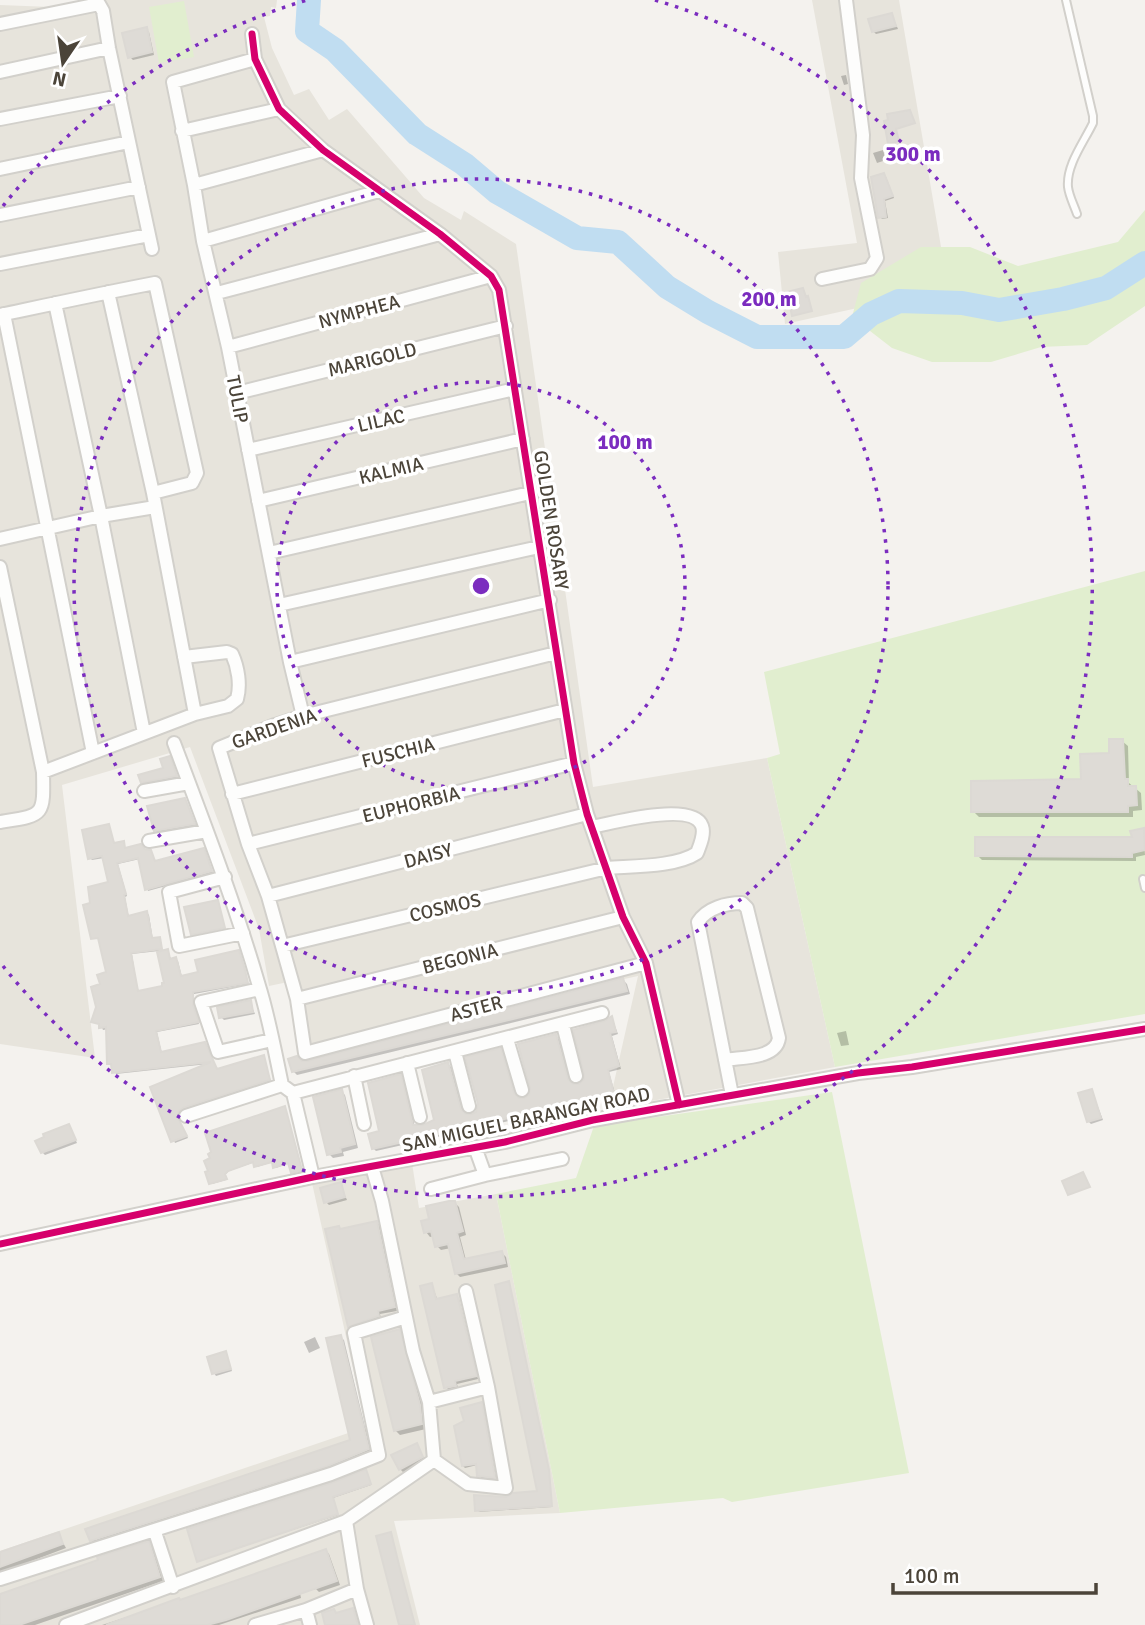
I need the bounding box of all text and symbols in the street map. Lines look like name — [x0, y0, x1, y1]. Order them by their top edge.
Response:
north arrow — [28, 28, 98, 98]
text: N — [50, 65, 69, 92]
text: 300 m — [885, 141, 941, 167]
text: 200 m — [741, 286, 797, 312]
street label: NYMPHEA — [316, 289, 403, 334]
street label: MARIGOLD — [325, 337, 419, 383]
street label: TULIP — [221, 373, 253, 425]
street label: LILAC — [355, 404, 407, 438]
text: 100 m — [597, 429, 653, 455]
street label: GOLDEN ROSARY — [528, 449, 574, 592]
street label: KALMIA — [357, 452, 426, 490]
centre of rings — [469, 574, 493, 598]
street label: GARDENIA — [229, 703, 320, 755]
street label: FUSCHIA — [359, 732, 438, 774]
street label: EUPHORBIA — [360, 781, 463, 829]
street label: DAISY — [401, 838, 456, 874]
street label: COSMOS — [407, 888, 483, 928]
street label: BEGONIA — [420, 938, 501, 980]
street label: ASTER — [447, 990, 505, 1027]
street label: SAN MIGUEL BARANGAY ROAD — [400, 1082, 652, 1158]
scale bar — [893, 1552, 1096, 1596]
text: 100 m — [904, 1563, 959, 1589]

